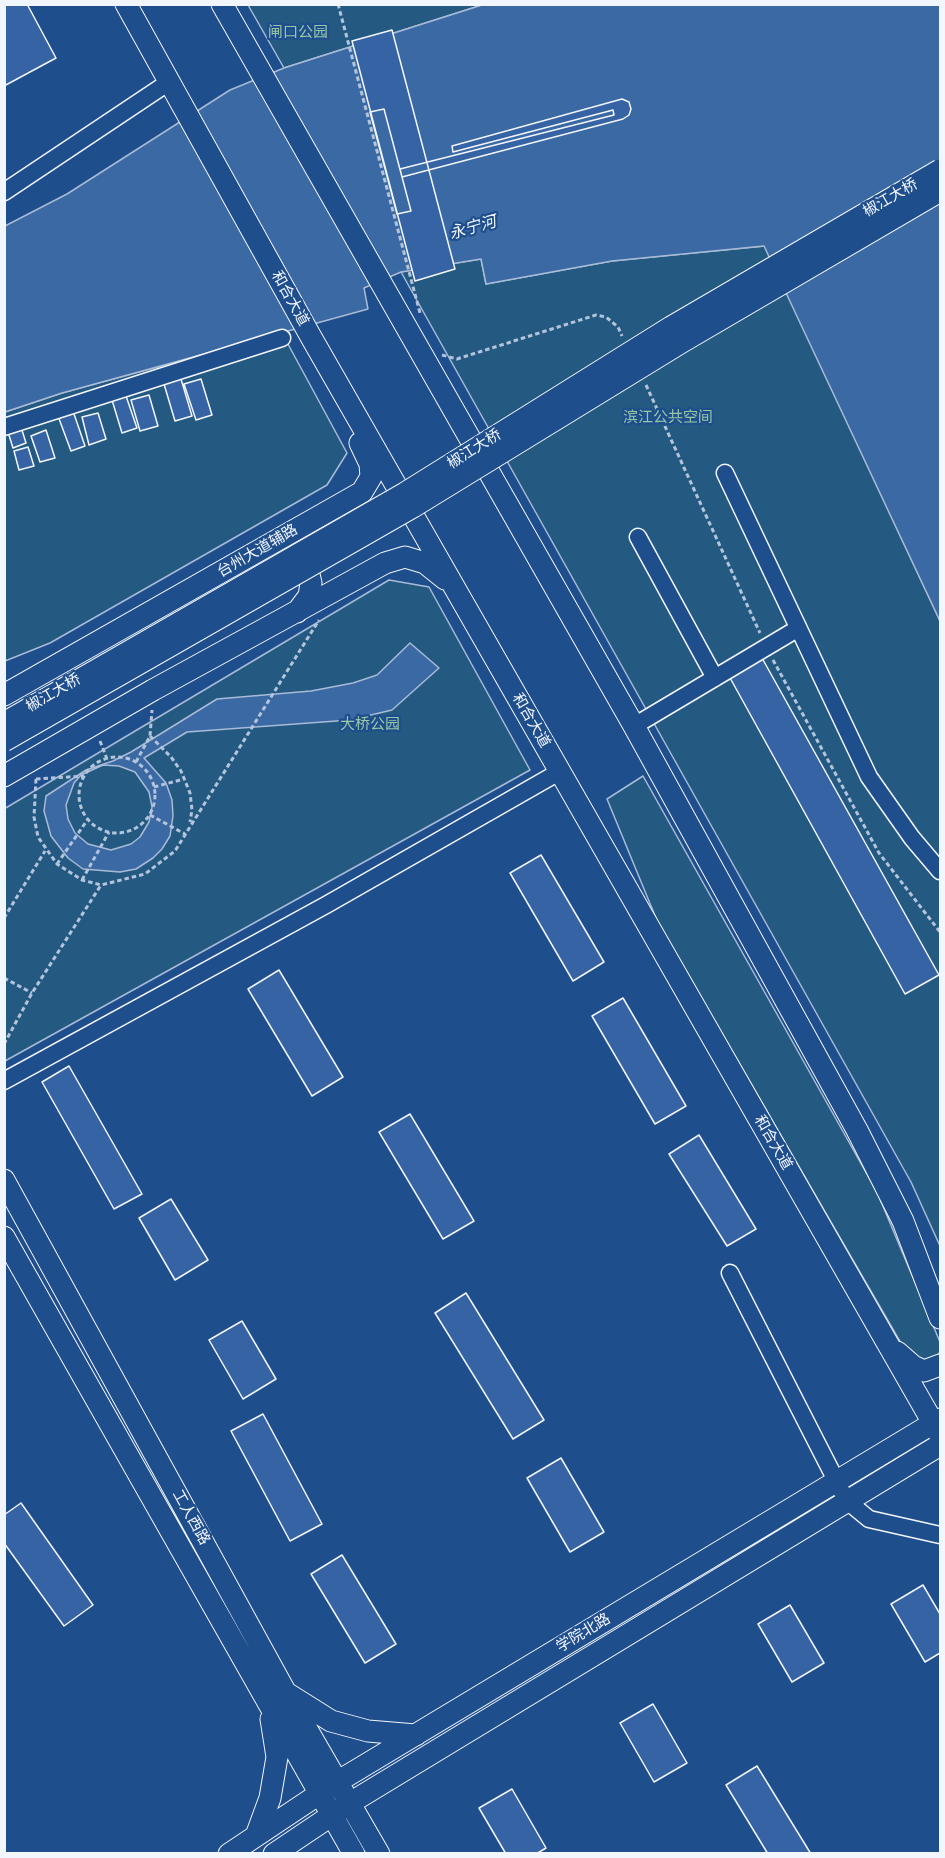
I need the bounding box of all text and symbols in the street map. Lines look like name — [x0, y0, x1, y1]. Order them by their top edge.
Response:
park label: 闸口公园 — [268, 25, 328, 43]
street label: 椒江大桥 — [861, 176, 921, 222]
water label: 永宁河 — [447, 213, 499, 245]
street label: 和合大道 — [267, 268, 311, 330]
park label: 滨江公共空间 — [623, 410, 713, 428]
street label: 椒江大桥 — [445, 426, 505, 474]
street label: 台州大道辅路 — [215, 522, 301, 582]
street label: 椒江大桥 — [24, 671, 84, 717]
street label: 和合大道 — [507, 691, 553, 751]
park label: 大桥公园 — [340, 717, 400, 735]
street label: 和合大道 — [749, 1113, 795, 1173]
street label: 工人西路 — [168, 1487, 212, 1549]
street label: 学院北路 — [554, 1611, 614, 1657]

